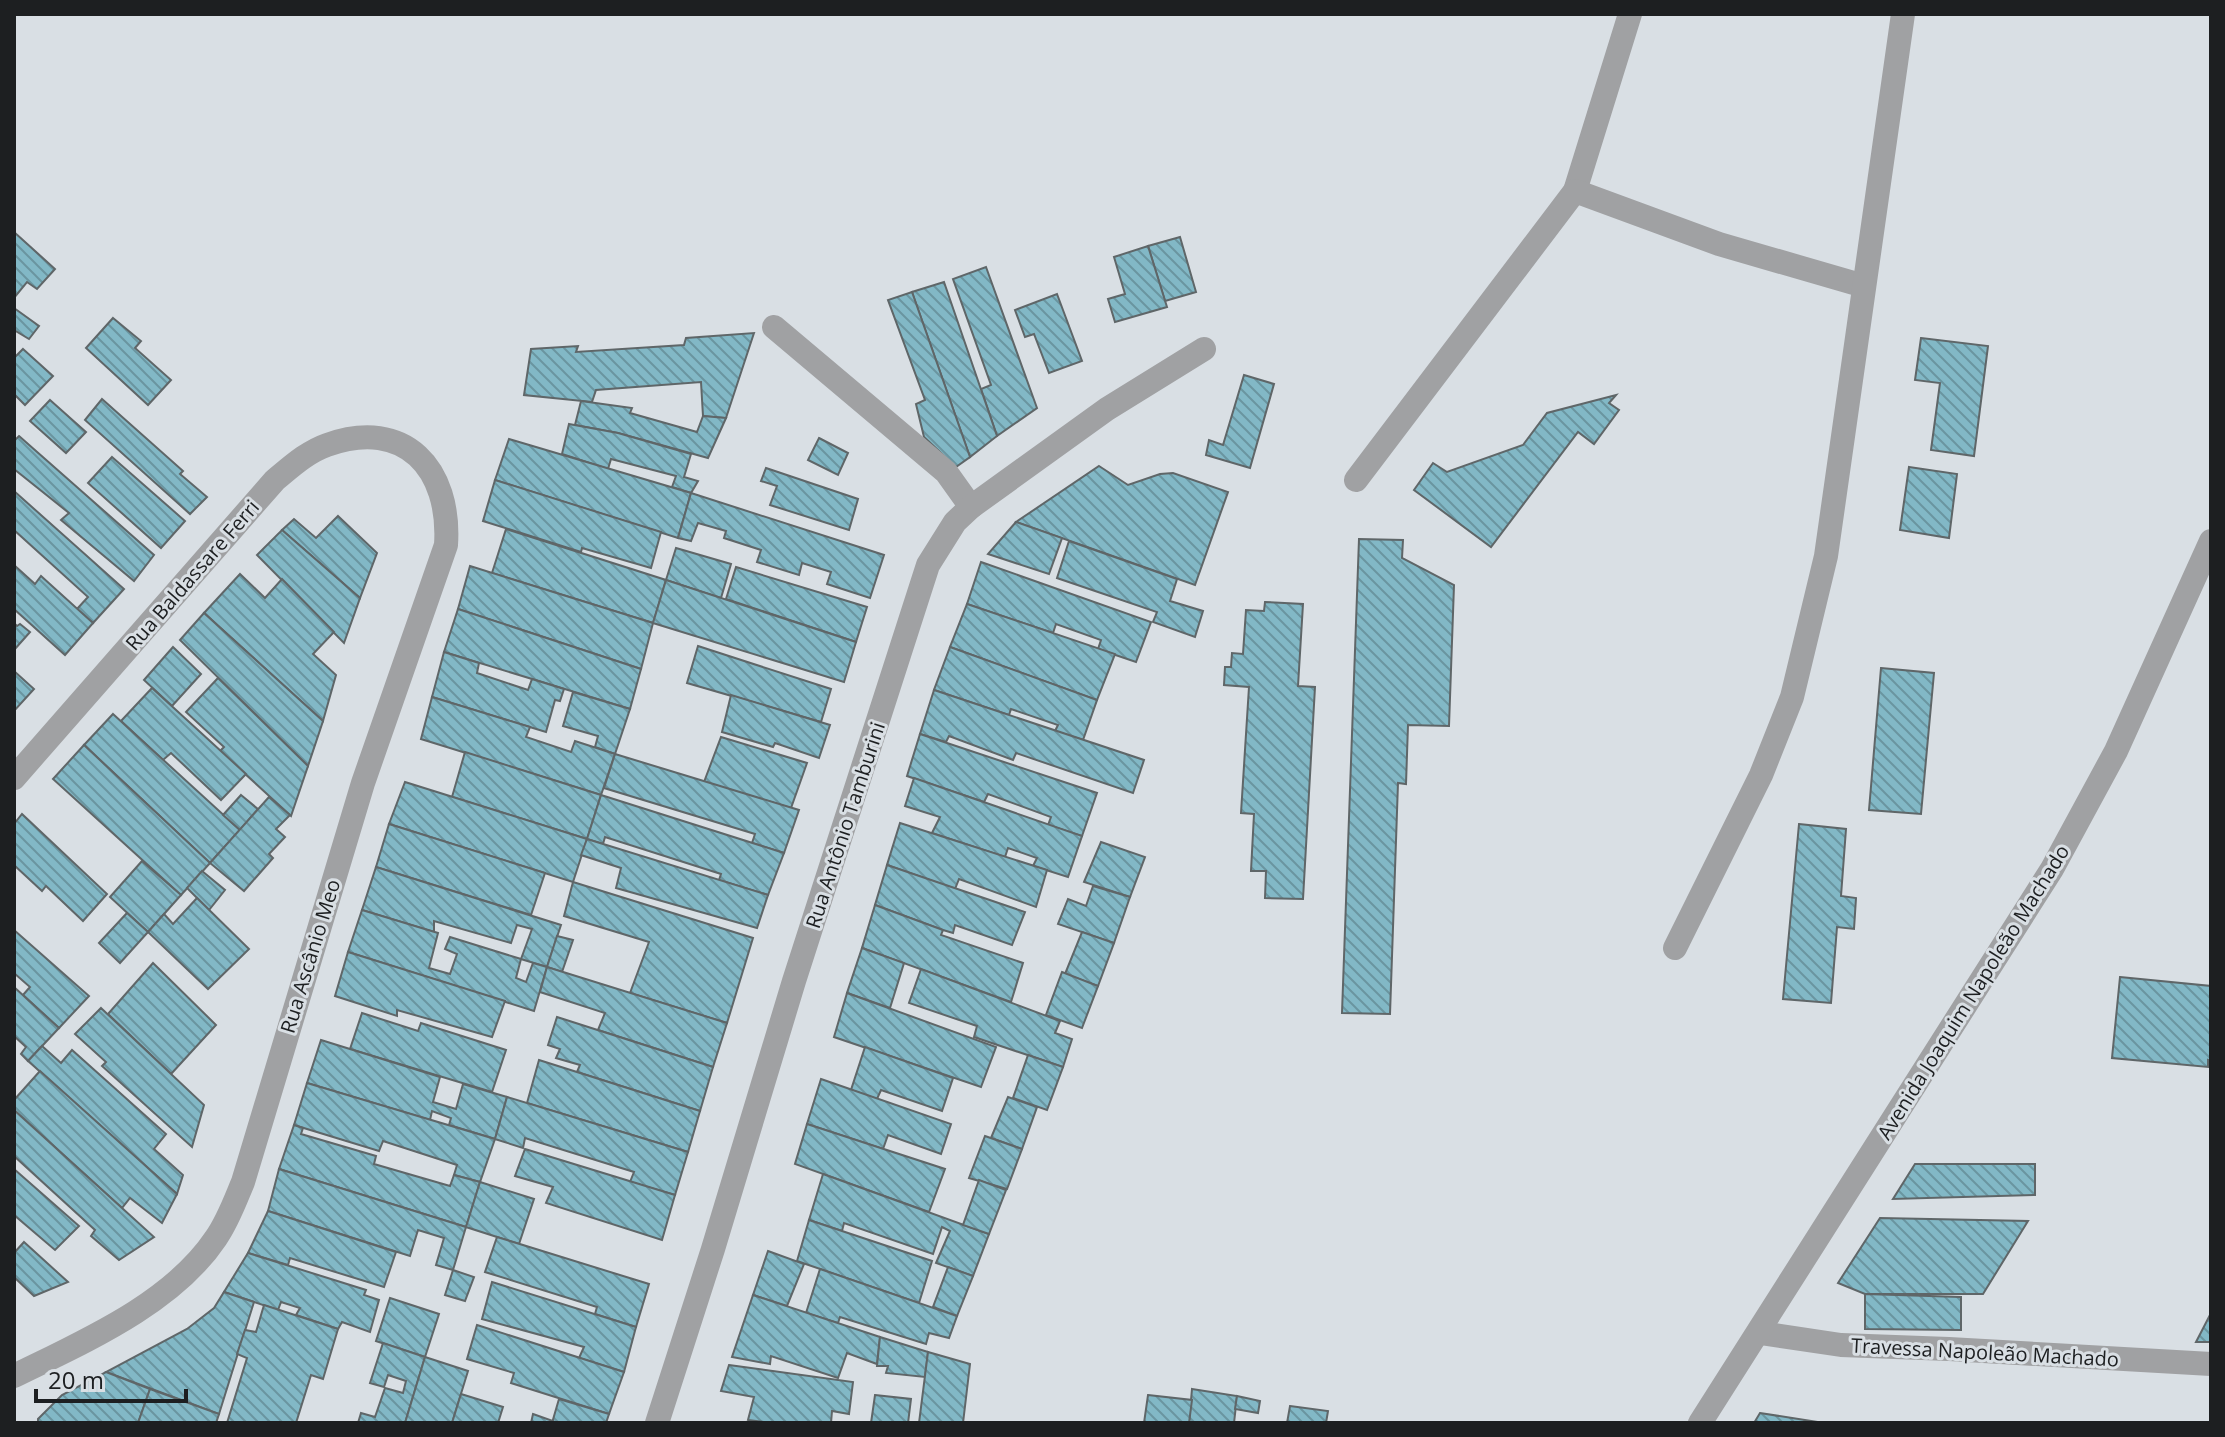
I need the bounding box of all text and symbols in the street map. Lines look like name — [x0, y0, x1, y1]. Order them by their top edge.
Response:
street label: Rua Baldassare Ferri — [119, 494, 265, 656]
street label: Rua Antônio Tamburini — [799, 718, 891, 932]
street label: Avenida Joaquim Napoleão Machado — [1871, 839, 2075, 1145]
street label: Rua Ascânio Meo — [274, 876, 346, 1036]
street label: Travessa Napoleão Machado — [1850, 1331, 2120, 1373]
scale bar — [36, 1353, 186, 1403]
text: 20 m — [48, 1363, 104, 1396]

